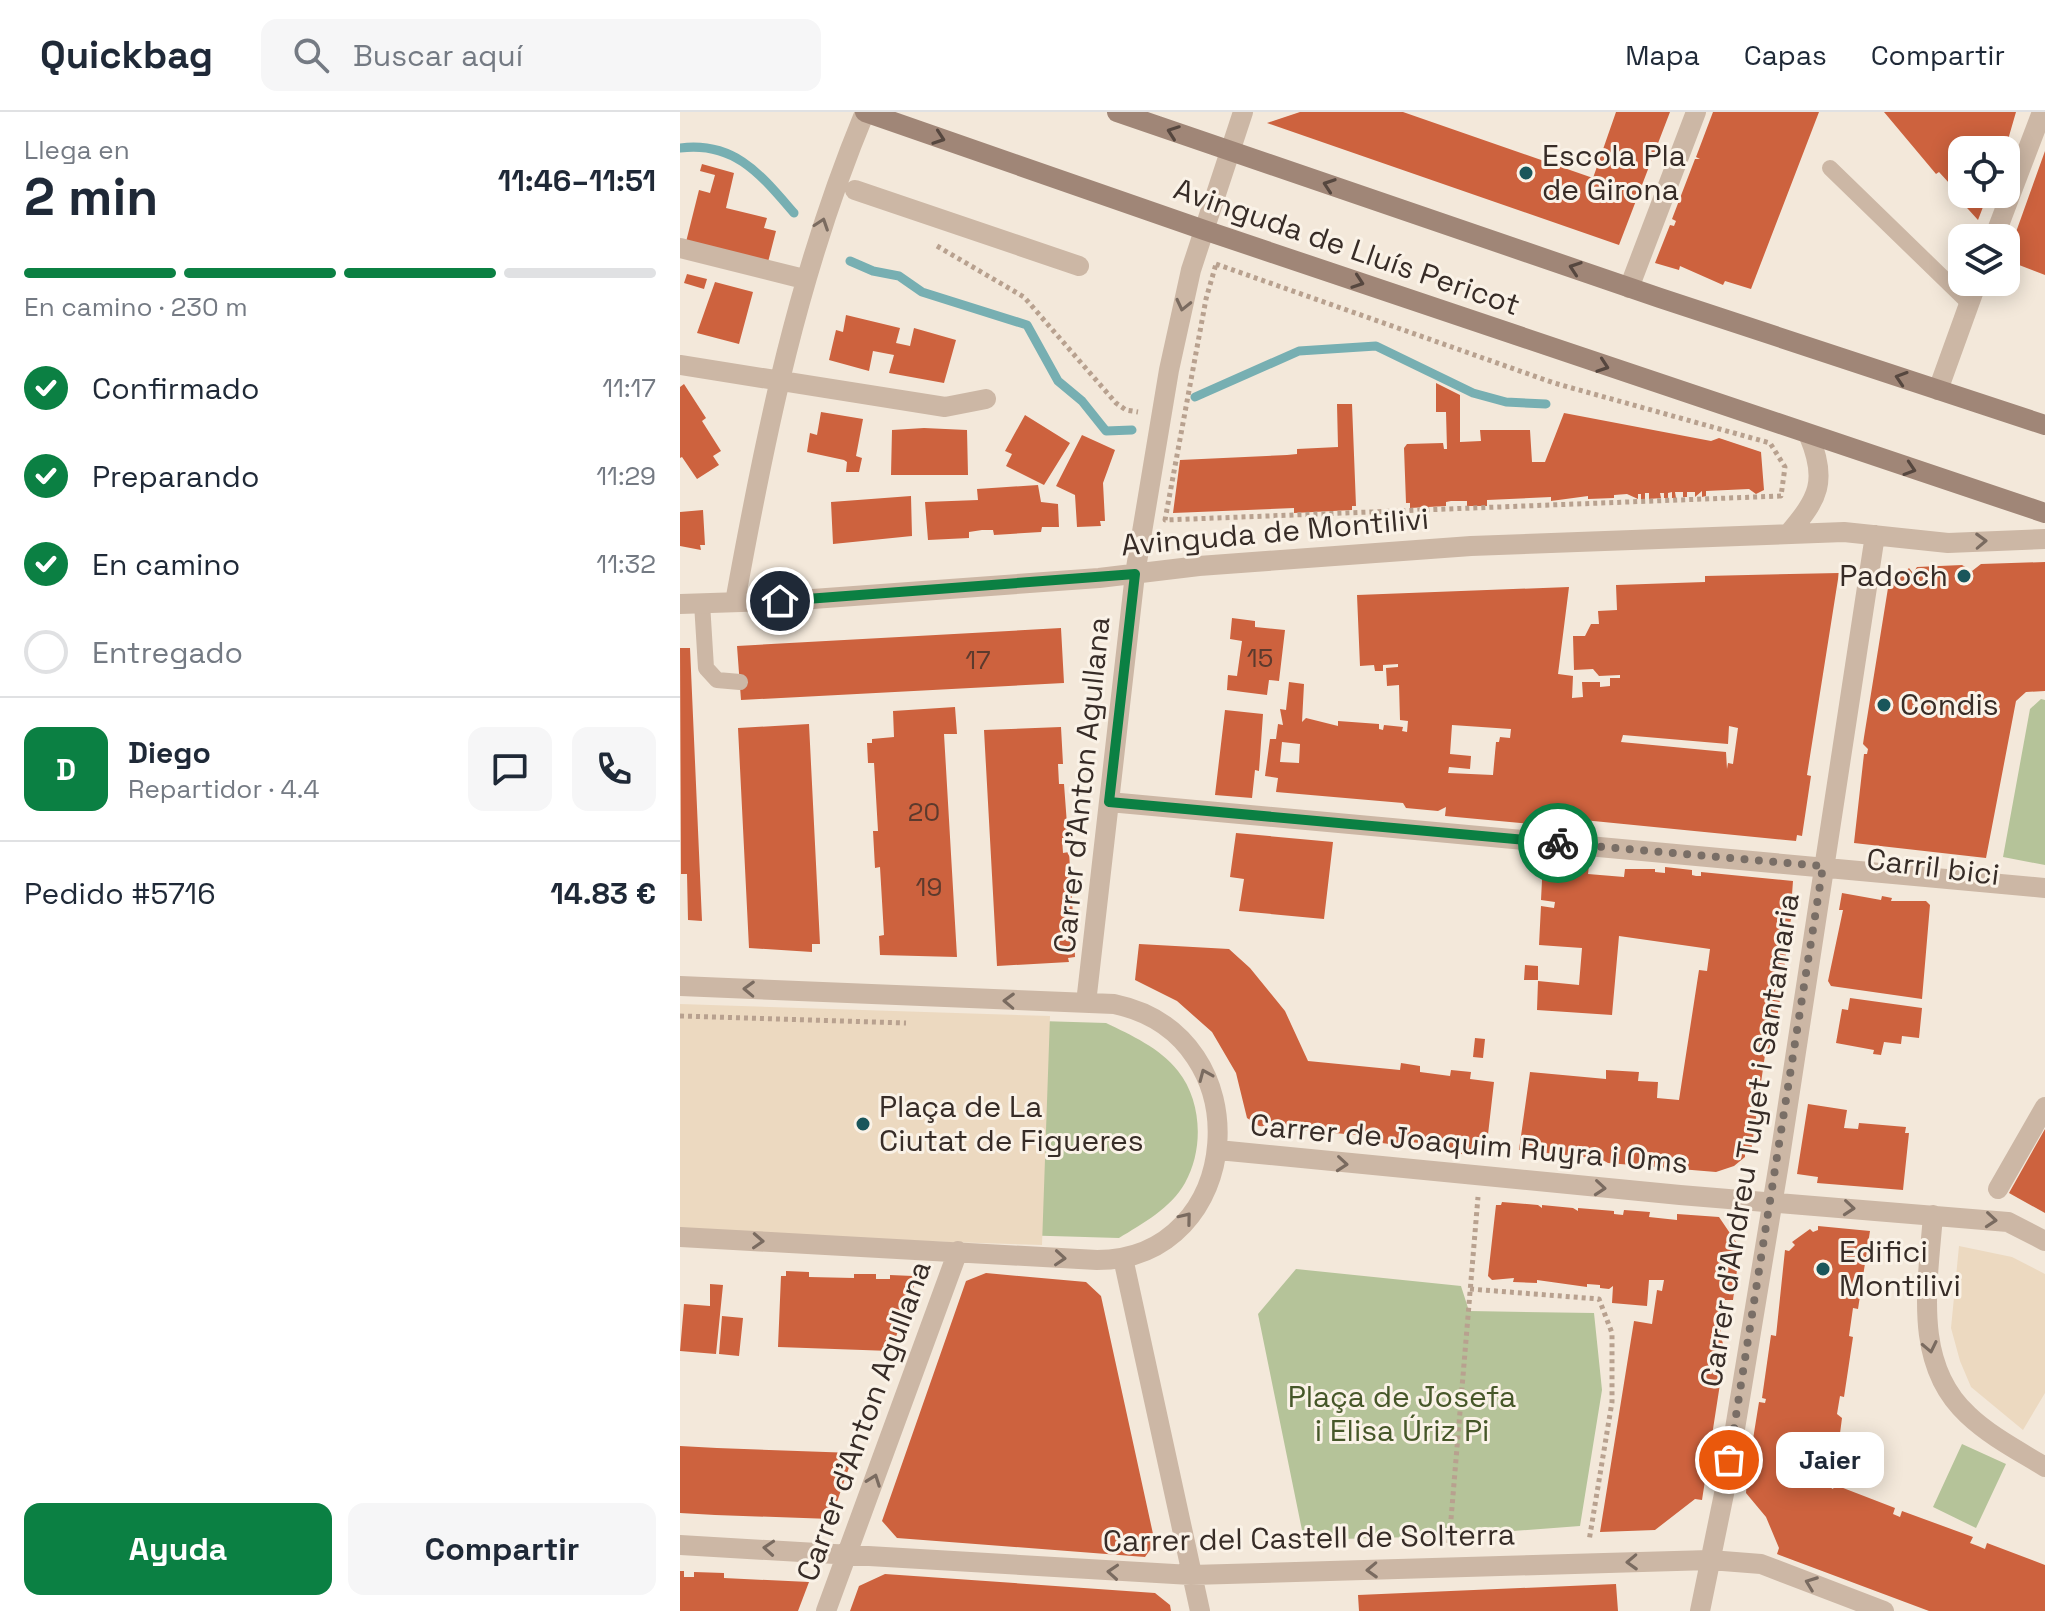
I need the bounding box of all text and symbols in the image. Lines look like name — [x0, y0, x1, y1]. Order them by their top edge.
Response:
search box — [261, 19, 821, 91]
text: Quickbag — [40, 31, 213, 79]
icon: search — [289, 33, 333, 77]
text: Buscar aquí — [353, 36, 523, 75]
text: Mapa — [1625, 37, 1700, 73]
text: Capas — [1744, 37, 1827, 73]
text: Compartir — [1871, 37, 2005, 73]
one-way arrow — [1167, 125, 1181, 142]
one-way arrow — [931, 129, 945, 145]
text: Llega en — [24, 133, 130, 167]
place label: Escola Pla de Girona — [1542, 136, 1686, 209]
map controls — [1948, 136, 2020, 296]
button: locate — [1948, 136, 2020, 208]
text: 11:46–11:51 — [498, 161, 656, 200]
text: 2 min — [24, 164, 158, 230]
marker: Escola Pla de Girona — [1517, 164, 1535, 182]
street label: Avinguda de Lluís Pericot — [1169, 169, 1525, 324]
one-way arrow — [1322, 179, 1336, 195]
one-way arrow — [813, 218, 829, 232]
button: layers — [1948, 224, 2020, 296]
one-way arrow — [1569, 261, 1583, 277]
one-way arrow — [1350, 272, 1364, 288]
text: En camino · 230 m — [24, 290, 248, 324]
one-way arrow — [1175, 298, 1192, 312]
one-way arrow — [1596, 357, 1610, 373]
icon: check — [24, 366, 68, 410]
text: Confirmado — [92, 369, 259, 408]
text: 11:17 — [602, 371, 656, 405]
one-way arrow — [1895, 371, 1909, 387]
icon: check — [24, 454, 68, 498]
text: Preparando — [92, 457, 259, 496]
text: 11:29 — [596, 459, 656, 493]
one-way arrow — [1902, 460, 1916, 476]
street label: Avinguda de Montilivi — [1119, 499, 1430, 564]
one-way arrow — [1975, 533, 1988, 550]
icon: check — [24, 542, 68, 586]
text: En camino — [92, 545, 240, 584]
text: 11:32 — [596, 547, 656, 581]
place label: Padoch — [1839, 556, 1948, 595]
pin — [746, 567, 814, 635]
marker: Padoch — [1955, 567, 1973, 585]
icon: home — [758, 579, 802, 623]
street label: Carrer d'Anton Agullana — [1044, 615, 1119, 955]
text: Entregado — [92, 633, 243, 672]
house number: 15 — [1247, 641, 1273, 675]
house number: 17 — [965, 643, 991, 677]
place label: Condis — [1900, 685, 1999, 724]
marker: Condis — [1875, 696, 1893, 714]
button: chat — [468, 727, 552, 811]
button: phone — [572, 727, 656, 811]
text: Diego — [128, 733, 211, 772]
text: D — [56, 750, 76, 789]
text: Repartidor · 4.4 — [128, 772, 320, 806]
house number: 20 — [908, 795, 940, 829]
courier — [1518, 803, 1598, 883]
icon: bike — [1536, 821, 1580, 865]
street label: Carril bici — [1864, 839, 2002, 894]
house number: 19 — [916, 870, 942, 904]
text: Pedido #5716 — [24, 874, 216, 913]
text: 14.83 € — [550, 874, 656, 913]
street label: Carrer d'Andreu Tuyet i Santamaria — [1691, 890, 1808, 1390]
one-way arrow — [742, 981, 755, 998]
one-way arrow — [1002, 992, 1015, 1009]
one-way arrow — [1198, 1068, 1214, 1083]
place label: Plaça de La Ciutat de Figueres — [879, 1087, 1144, 1160]
street label: Carrer de Joaquim Ruyra i Oms — [1249, 1105, 1690, 1182]
marker: Plaça de La Ciutat de Figueres — [854, 1115, 872, 1133]
one-way arrow — [1335, 1155, 1348, 1172]
one-way arrow — [1594, 1179, 1607, 1196]
one-way arrow — [1843, 1199, 1856, 1216]
one-way arrow — [1176, 1212, 1190, 1227]
one-way arrow — [1985, 1212, 1998, 1229]
one-way arrow — [752, 1232, 765, 1249]
place label: Edifici Montilivi — [1839, 1232, 1961, 1305]
one-way arrow — [1054, 1249, 1067, 1266]
street label: Carrer d'Anton Agullana — [787, 1255, 940, 1586]
marker: Edifici Montilivi — [1814, 1260, 1832, 1278]
one-way arrow — [1921, 1339, 1938, 1353]
park label: Plaça de Josefa i Elisa Úriz Pi — [1288, 1377, 1516, 1450]
pin — [1695, 1426, 1763, 1494]
callout: Jaier — [1777, 1432, 1885, 1488]
icon: bag — [1707, 1438, 1751, 1482]
text: Jaier — [1799, 1443, 1861, 1477]
one-way arrow — [864, 1474, 881, 1488]
button: Ayuda — [24, 1503, 332, 1595]
button: Compartir — [348, 1503, 656, 1595]
street label: Carrer del Castell de Solterra — [1103, 1514, 1515, 1561]
one-way arrow — [763, 1540, 776, 1557]
one-way arrow — [1625, 1554, 1638, 1571]
one-way arrow — [1365, 1561, 1378, 1578]
one-way arrow — [1106, 1564, 1119, 1581]
one-way arrow — [1805, 1577, 1819, 1593]

